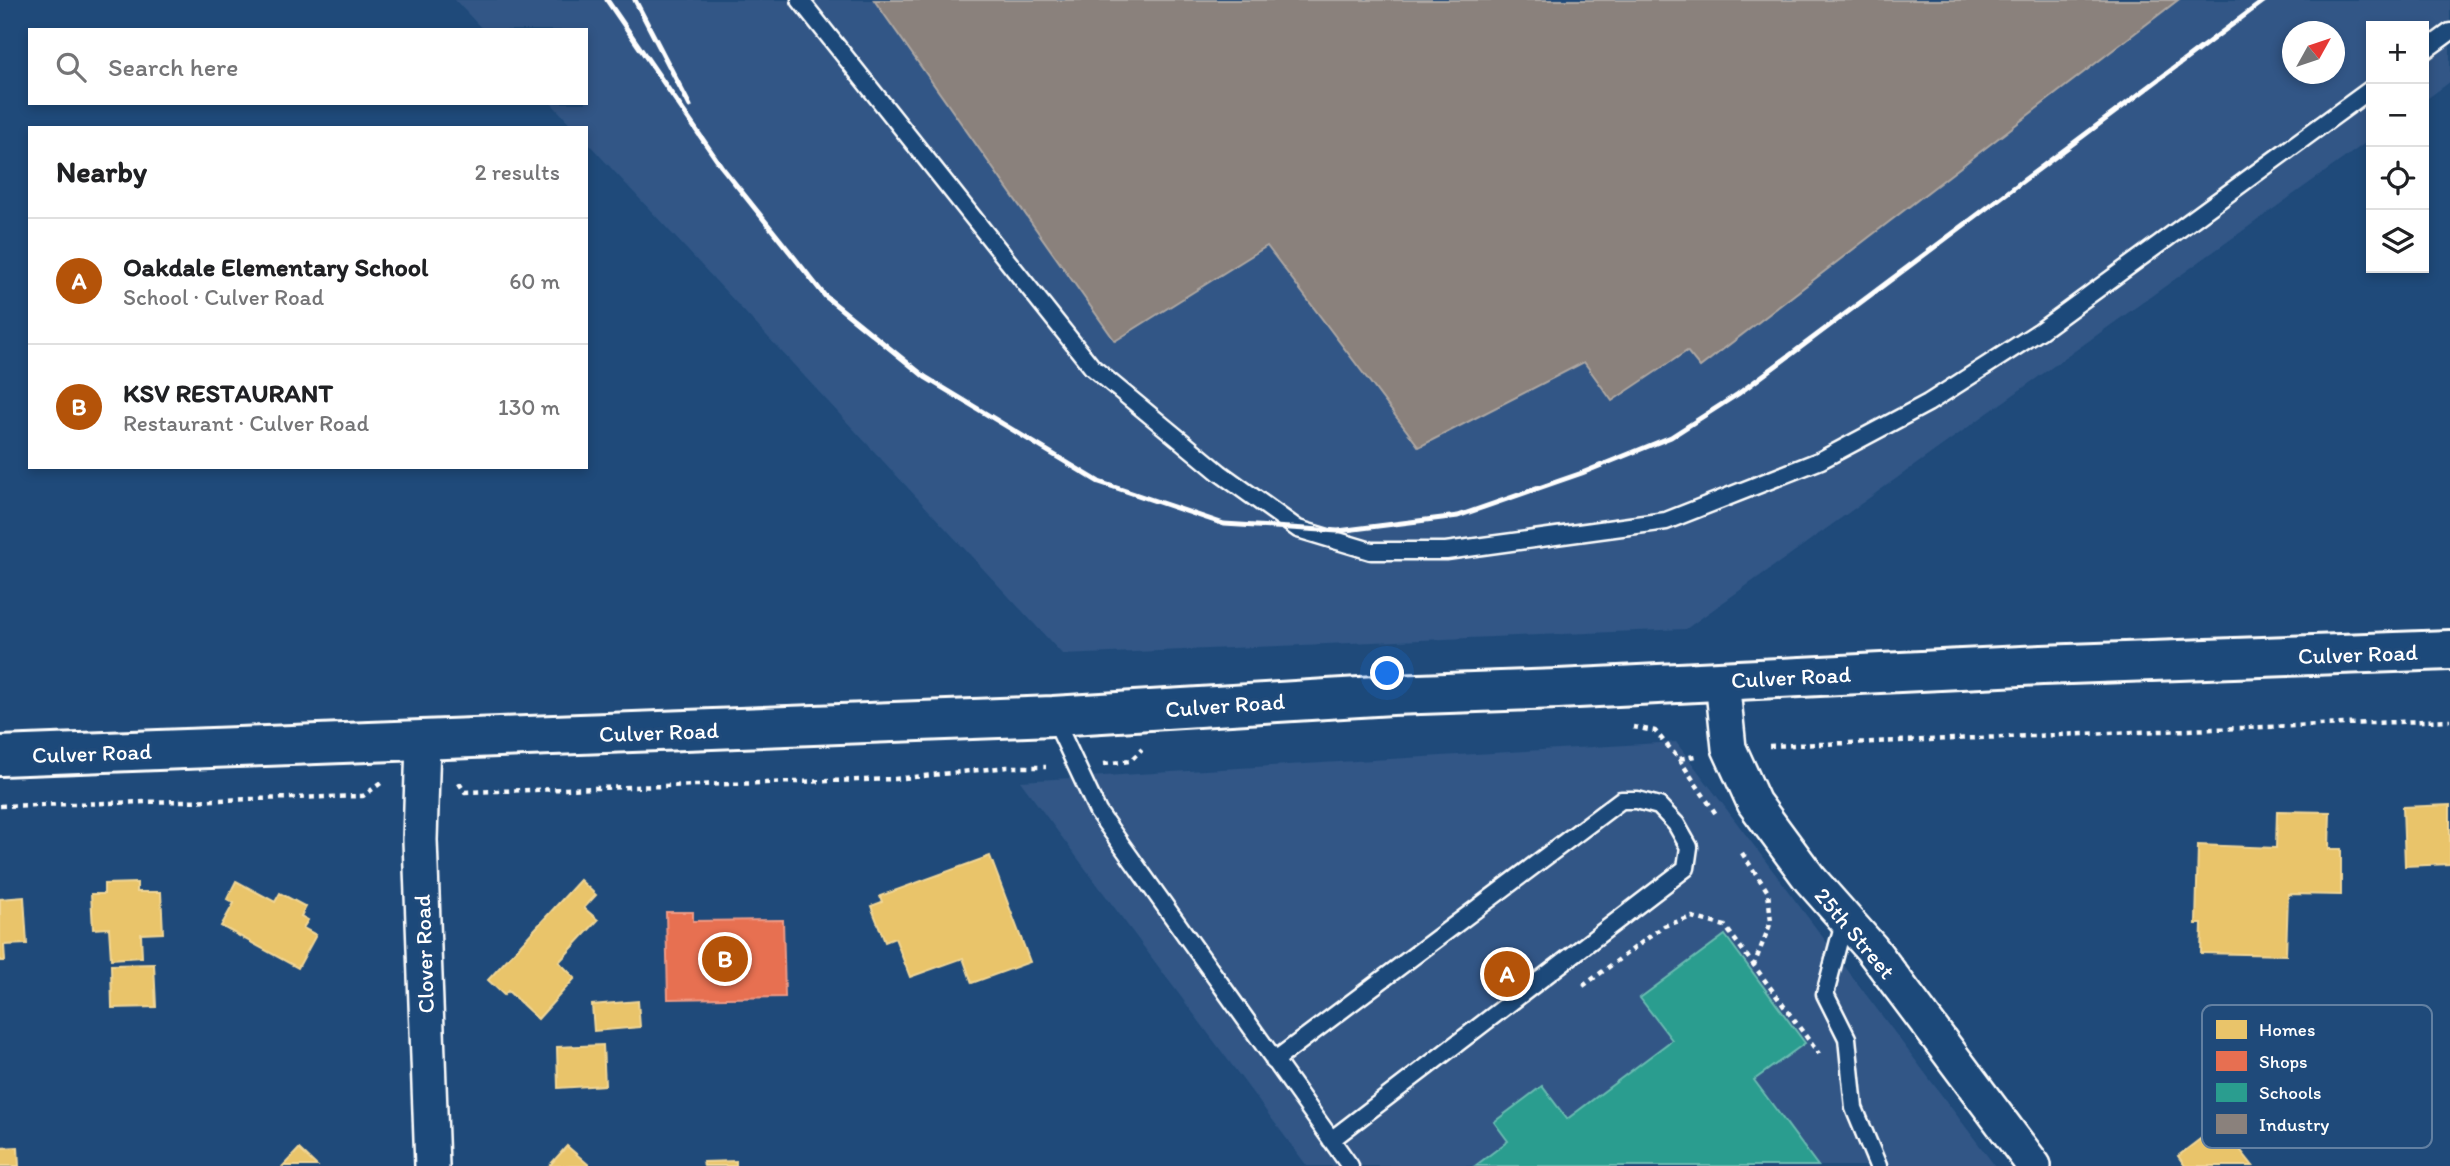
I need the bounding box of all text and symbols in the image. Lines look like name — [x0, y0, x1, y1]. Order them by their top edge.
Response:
north arrow — [2282, 21, 2345, 84]
map controls — [2366, 21, 2429, 273]
button: + — [2366, 21, 2429, 84]
search box — [28, 28, 588, 105]
icon: search — [52, 48, 90, 86]
text: Search here — [108, 51, 238, 83]
button: − — [2366, 84, 2429, 147]
button: locate — [2366, 147, 2429, 210]
text: Nearby — [56, 153, 147, 190]
text: 2 results — [474, 158, 560, 186]
button: layers — [2366, 210, 2429, 273]
text: Oakdale Elementary School — [123, 251, 428, 283]
text: A — [72, 267, 86, 295]
text: 60 m — [509, 267, 560, 295]
text: School · Culver Road — [123, 283, 324, 311]
text: KSV RESTAURANT — [123, 377, 333, 409]
text: B — [72, 393, 86, 421]
text: 130 m — [498, 393, 560, 421]
text: Restaurant · Culver Road — [123, 409, 369, 437]
street label: Culver Road — [2298, 638, 2419, 670]
your location — [1370, 656, 1404, 690]
street label: Culver Road — [1730, 660, 1852, 694]
street label: Culver Road — [1164, 687, 1286, 723]
street label: Culver Road — [599, 716, 720, 748]
street label: Culver Road — [32, 737, 153, 769]
street label: 25th Street — [1809, 882, 1902, 985]
street label: Clover Road — [408, 894, 440, 1014]
pin: B — [702, 933, 748, 985]
pin: A — [1484, 948, 1530, 1000]
legend — [2202, 1005, 2432, 1148]
text: Homes — [2259, 1018, 2315, 1041]
text: Shops — [2259, 1050, 2308, 1073]
text: Schools — [2259, 1081, 2322, 1104]
text: Industry — [2259, 1113, 2329, 1136]

